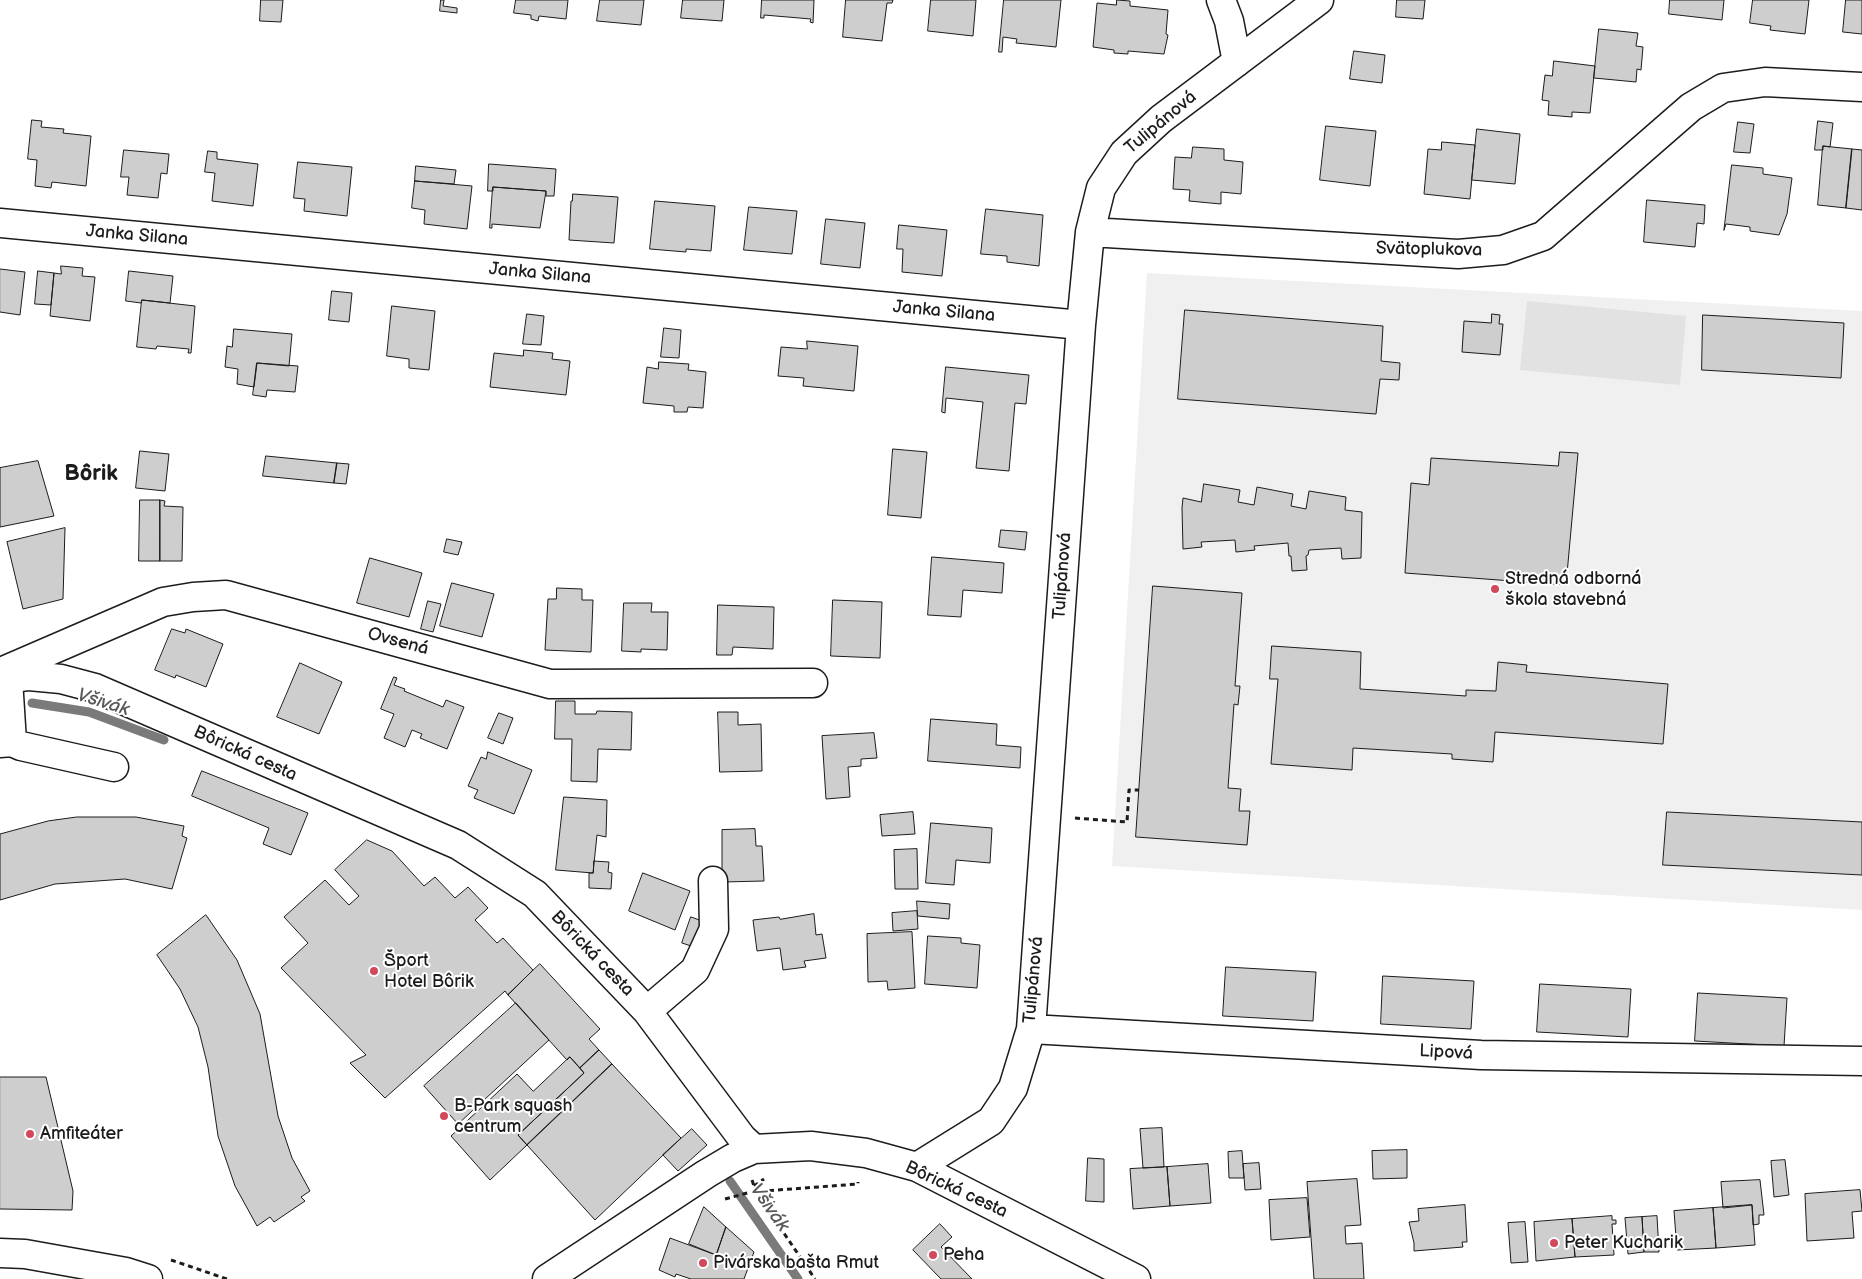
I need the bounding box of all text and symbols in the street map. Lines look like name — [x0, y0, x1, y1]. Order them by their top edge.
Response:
street label: Tulipánová — [1121, 87, 1201, 159]
street label: Janka Silana — [85, 221, 189, 251]
street label: Svätoplukova — [1376, 238, 1482, 262]
street label: Janka Silana — [488, 259, 592, 289]
street label: Janka Silana — [892, 297, 996, 327]
district label: Bôrik — [64, 461, 118, 487]
street label: Tulipánová — [1049, 532, 1077, 620]
place label: Stredná odborná škola stavebná — [1505, 568, 1641, 610]
marker: Stredná odborná škola stavebná — [1489, 583, 1501, 595]
street label: Ovsená — [365, 624, 431, 660]
water label: Všivák — [74, 684, 132, 722]
street label: Bôrická cesta — [190, 722, 300, 786]
street label: Bôrická cesta — [546, 907, 638, 1001]
street label: Tulipánová — [1019, 936, 1049, 1024]
place label: Šport Hotel Bôrik — [384, 950, 474, 992]
marker: Šport Hotel Bôrik — [368, 965, 380, 977]
street label: Lipová — [1419, 1041, 1473, 1065]
place label: B-Park squash centrum — [454, 1095, 572, 1138]
marker: B-Park squash centrum — [438, 1110, 450, 1122]
place label: Amfiteáter — [40, 1123, 123, 1145]
marker: Amfiteáter — [24, 1128, 36, 1140]
street label: Bôrická cesta — [901, 1157, 1011, 1223]
water label: Všivák — [744, 1180, 794, 1236]
place label: Peter Kucharik — [1564, 1232, 1683, 1254]
marker: Peter Kucharik — [1548, 1237, 1560, 1249]
place label: Peha — [943, 1244, 984, 1266]
marker: Peha — [927, 1249, 939, 1261]
place label: Pivárska bašta Rmut — [713, 1252, 879, 1274]
marker: Pivárska bašta Rmut — [697, 1257, 709, 1269]

